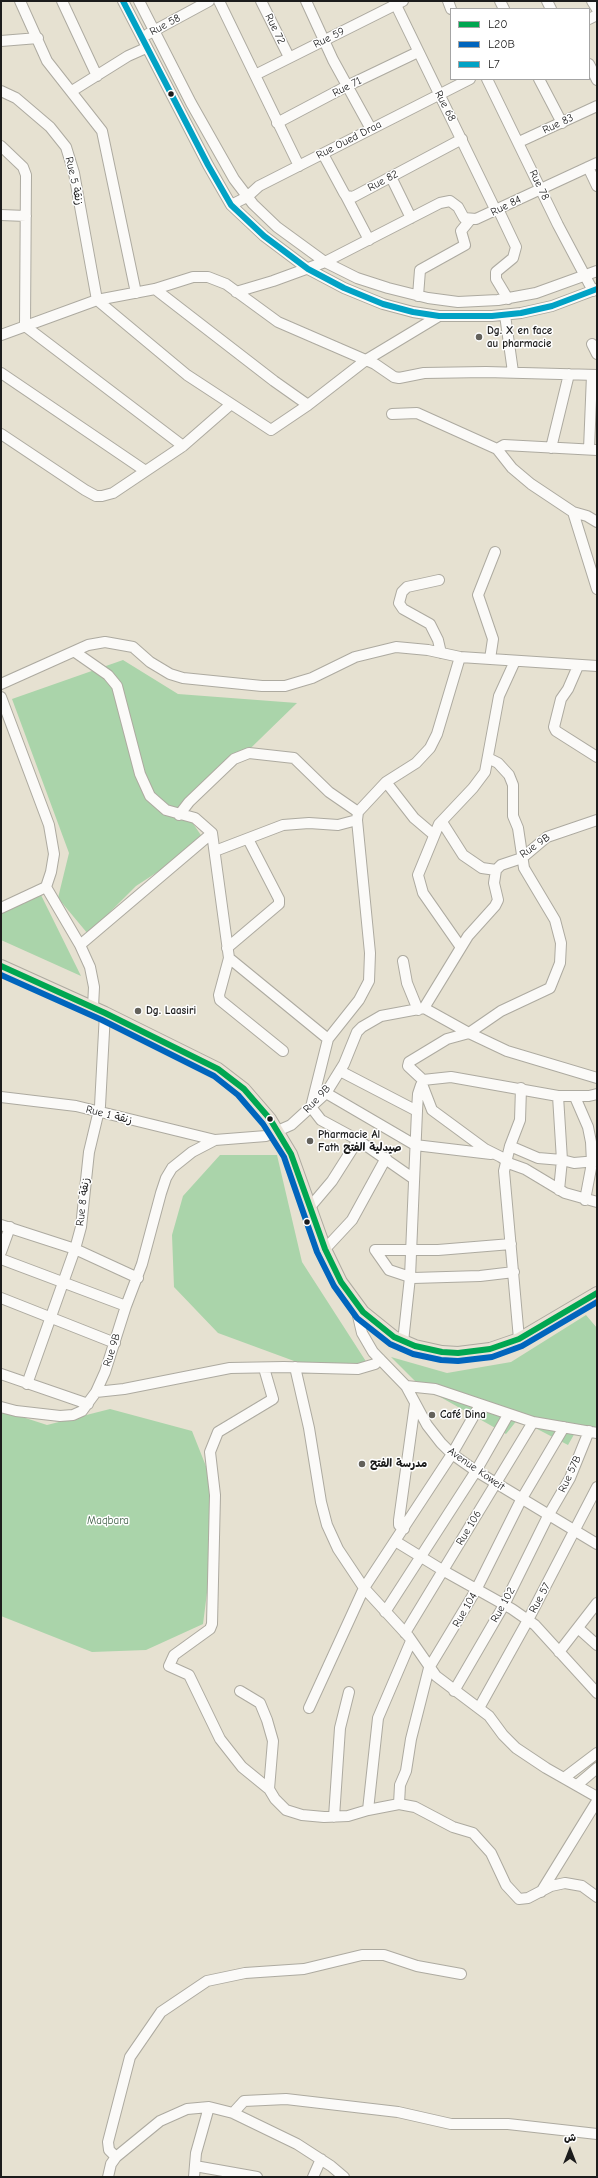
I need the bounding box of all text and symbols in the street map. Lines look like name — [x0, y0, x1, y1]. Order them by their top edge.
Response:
legend — [450, 8, 590, 80]
street label: Rue 58 — [147, 11, 183, 39]
street label: Rue 72 — [262, 12, 288, 46]
text: L20 — [488, 17, 508, 31]
street label: Rue 59 — [311, 25, 347, 51]
text: L20B — [488, 37, 515, 51]
text: L7 — [488, 57, 500, 71]
street label: Rue 71 — [330, 74, 364, 100]
street label: Rue 68 — [432, 88, 458, 124]
unlabelled marker — [166, 89, 176, 99]
street label: Rue 83 — [540, 111, 576, 137]
street label: Rue Oued Draa — [314, 118, 384, 162]
street label: Rue 5 زنقة — [62, 156, 86, 206]
street label: Rue 82 — [365, 167, 401, 195]
street label: Rue 78 — [526, 168, 552, 202]
street label: Rue 84 — [489, 193, 523, 219]
place label: Dg. X en face au pharmacie — [487, 324, 552, 350]
marker: Dg. X en face au pharmacie — [474, 332, 484, 342]
street label: Rue 9B — [517, 831, 553, 861]
place label: Dg. Laasiri — [146, 1004, 196, 1018]
marker: Dg. Laasiri — [133, 1006, 143, 1016]
street label: Rue 9B — [300, 1082, 334, 1116]
street label: Rue 1 زنقة — [84, 1103, 134, 1127]
unlabelled marker — [265, 1114, 275, 1124]
place label: Pharmacie Al Fath صيدلية الفتح — [318, 1128, 401, 1154]
marker: Pharmacie Al Fath صيدلية الفتح — [305, 1136, 315, 1146]
street label: Rue 8 زنقة — [73, 1177, 93, 1227]
unlabelled marker — [302, 1217, 312, 1227]
street label: Rue 9B — [100, 1332, 124, 1368]
place label: Café Dina — [440, 1408, 486, 1422]
marker: Café Dina — [427, 1410, 437, 1420]
street label: Avenue Koweit — [445, 1444, 507, 1494]
street label: Rue 57B — [556, 1453, 584, 1495]
place label: مدرسة الفتح — [370, 1457, 427, 1471]
marker: مدرسة الفتح — [357, 1459, 367, 1469]
street label: Rue 106 — [453, 1508, 485, 1548]
park label: Maqbara — [87, 1514, 129, 1528]
street label: Rue 57 — [527, 1581, 553, 1615]
street label: Rue 102 — [488, 1585, 518, 1625]
street label: Rue 104 — [450, 1590, 480, 1630]
north arrow — [550, 2130, 590, 2170]
text: ش — [564, 2131, 576, 2144]

